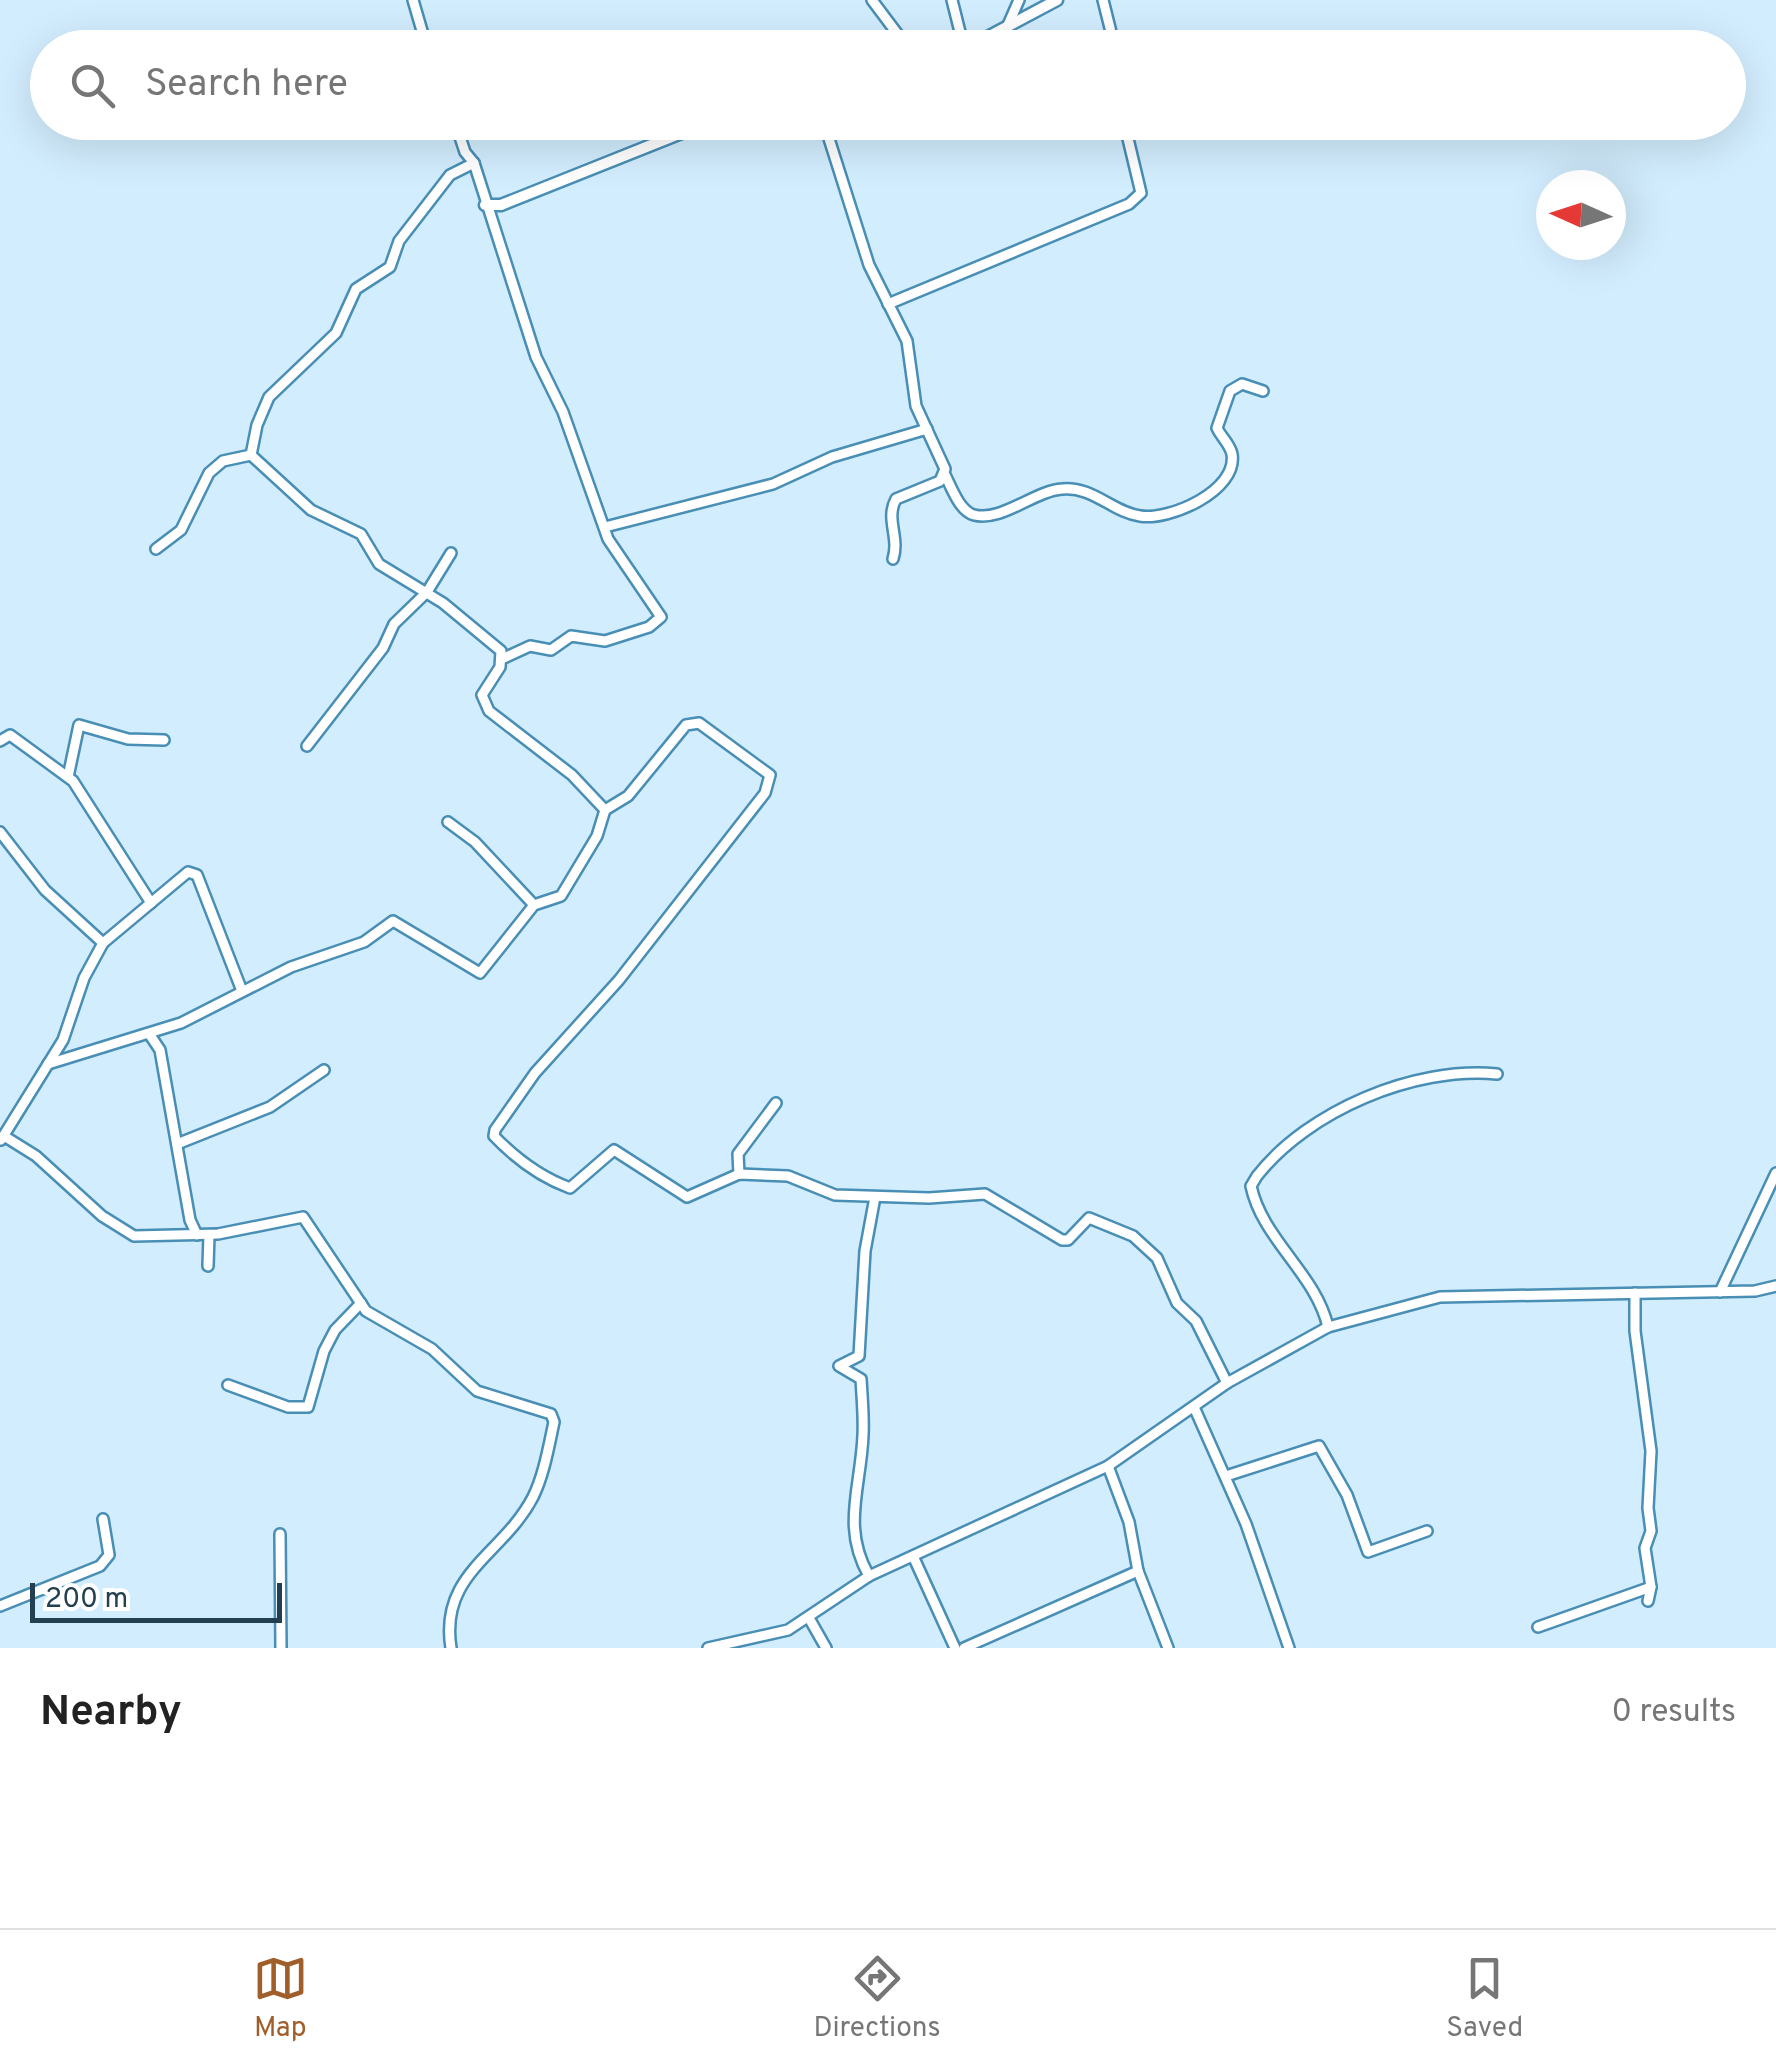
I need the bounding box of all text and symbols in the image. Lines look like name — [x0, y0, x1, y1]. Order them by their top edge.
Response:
search box — [30, 30, 1746, 140]
icon: search — [65, 58, 120, 113]
text: Search here — [145, 61, 348, 110]
north arrow — [1536, 170, 1626, 260]
scale bar — [30, 1578, 282, 1622]
text: 200 m — [45, 1582, 128, 1618]
text: Nearby — [40, 1687, 182, 1740]
text: 0 results — [1611, 1693, 1736, 1733]
tab: Map — [253, 1951, 308, 2047]
tab: Directions — [813, 1951, 941, 2047]
tab: Saved — [1446, 1951, 1523, 2047]

